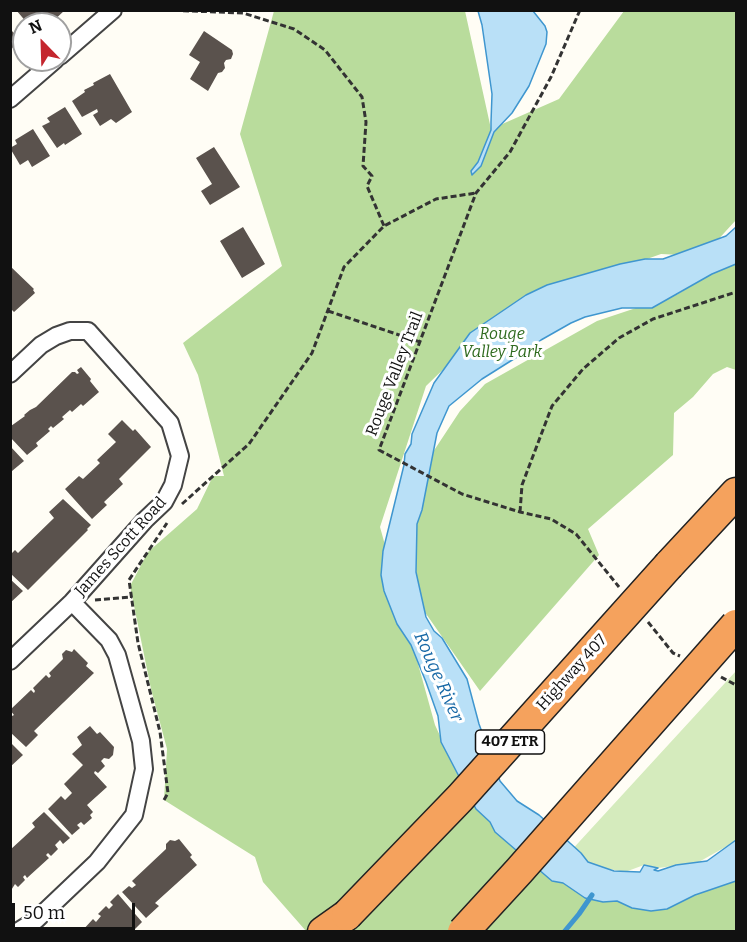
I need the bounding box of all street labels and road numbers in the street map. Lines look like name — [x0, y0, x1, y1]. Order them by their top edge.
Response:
street label: Rouge Valley Trail — [362, 309, 428, 439]
street label: James Scott Road — [71, 493, 171, 601]
street label: Highway 407 — [533, 631, 611, 715]
road number: 407 ETR — [476, 730, 544, 754]

